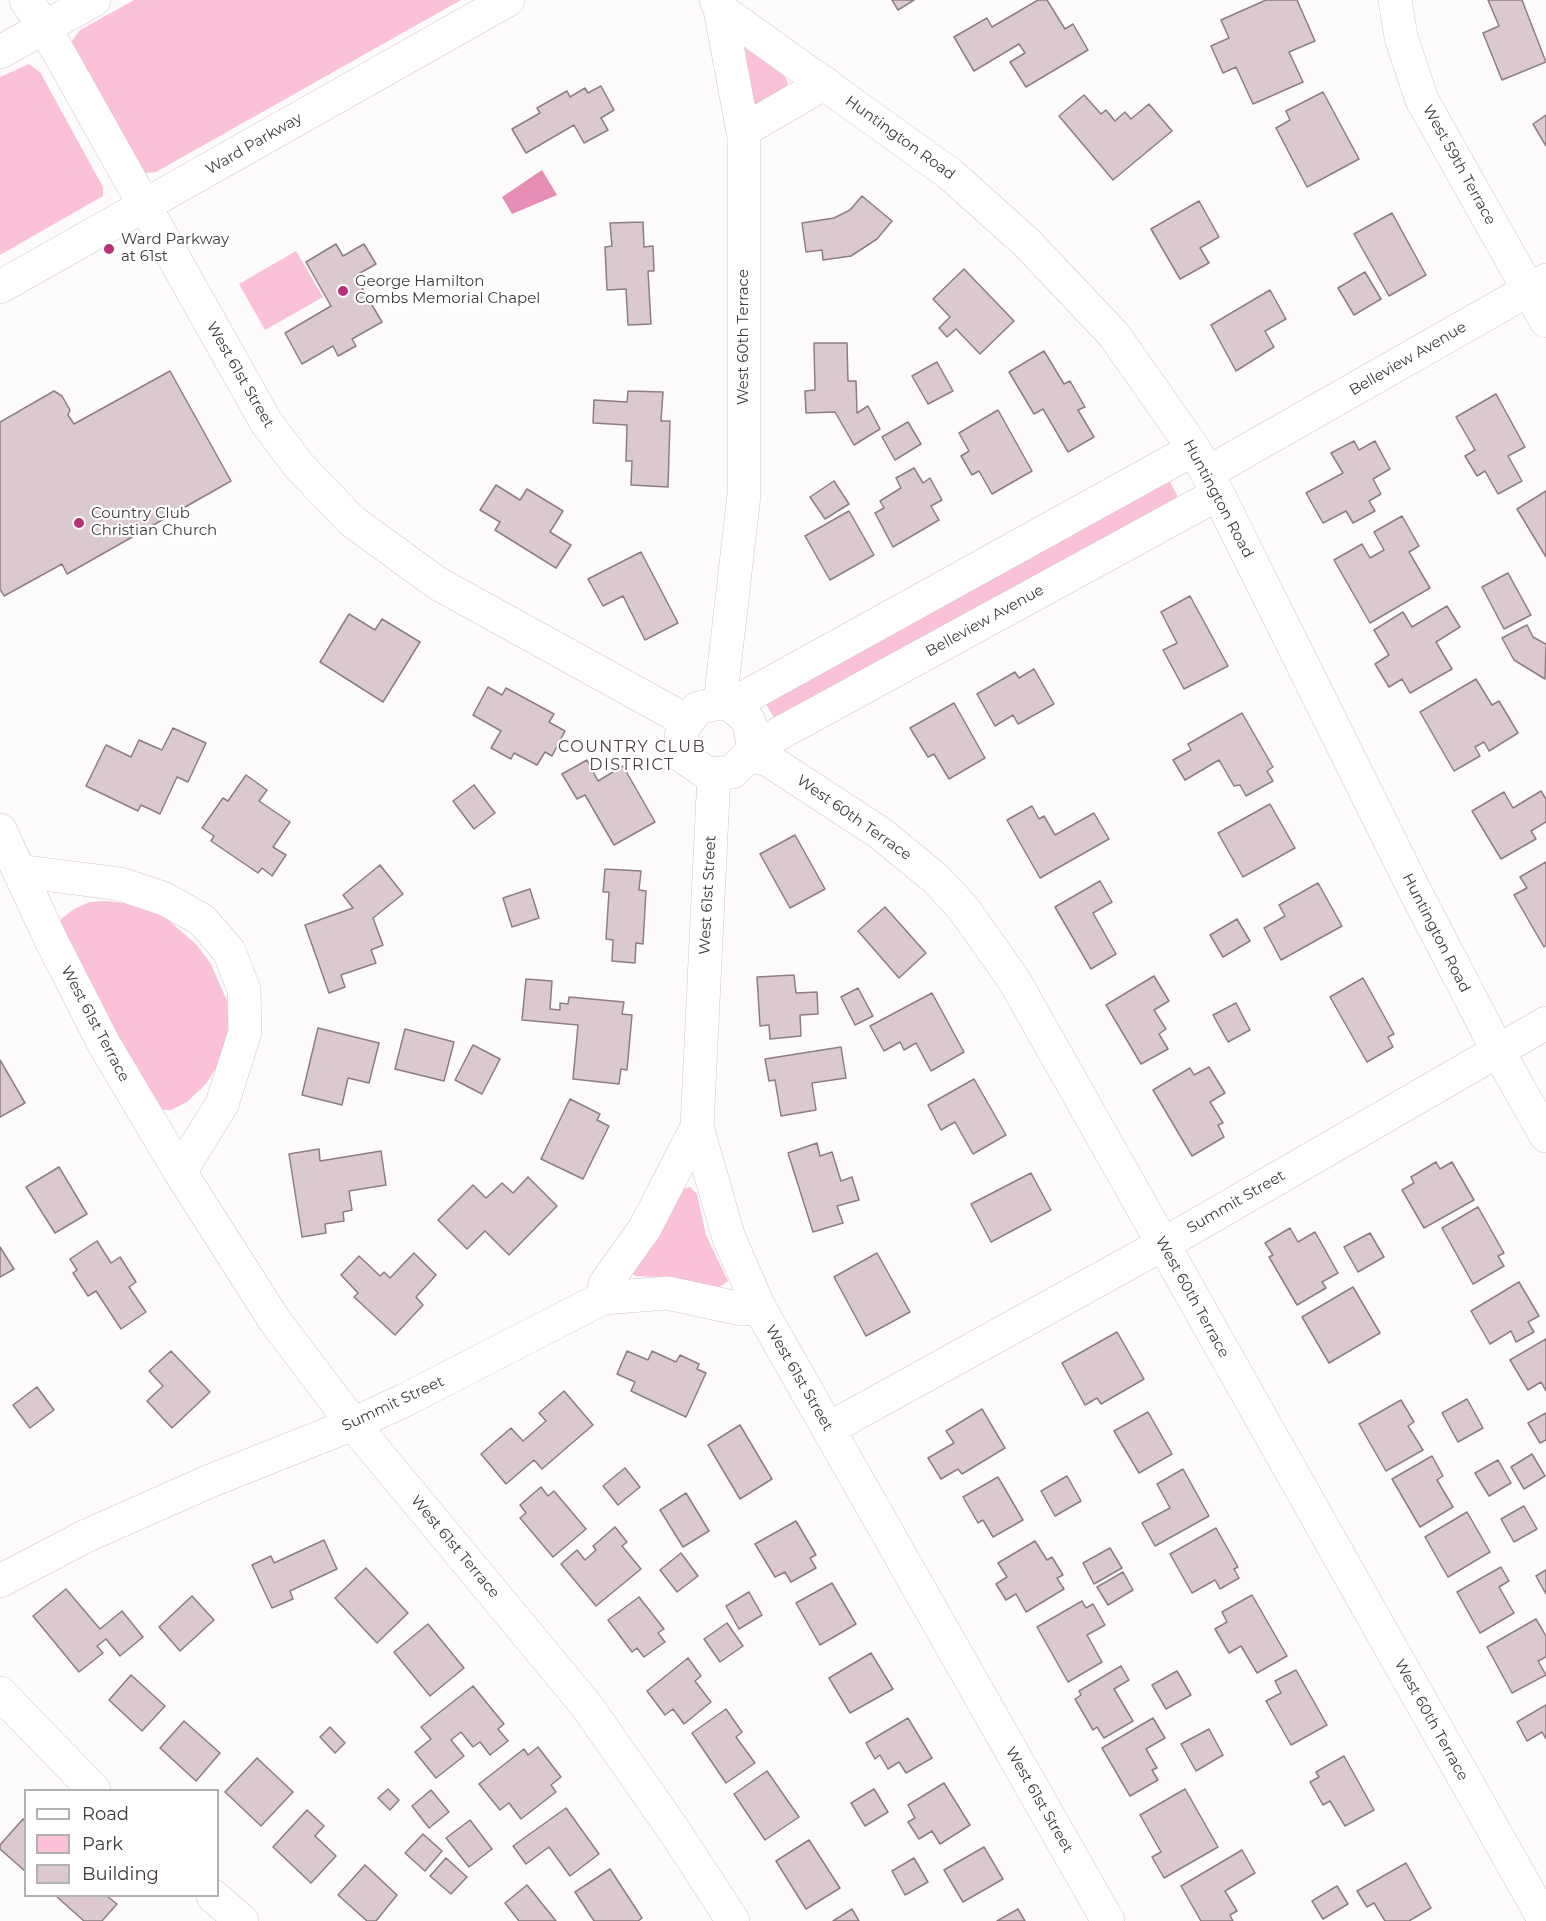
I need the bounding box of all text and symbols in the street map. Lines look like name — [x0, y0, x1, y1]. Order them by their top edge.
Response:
street label: Huntington Road — [842, 92, 958, 184]
street label: West 59th Terrace — [1419, 102, 1499, 228]
street label: Ward Parkway — [203, 109, 305, 179]
place label: Ward Parkway at 61st — [121, 231, 229, 266]
marker: Ward Parkway at 61st — [102, 242, 116, 256]
street label: West 60th Terrace — [735, 269, 753, 405]
place label: George Hamilton Combs Memorial Chapel — [355, 273, 540, 308]
marker: George Hamilton Combs Memorial Chapel — [336, 284, 350, 298]
street label: Belleview Avenue — [1346, 318, 1470, 400]
street label: West 61st Street — [202, 319, 278, 431]
street label: Huntington Road — [1179, 437, 1257, 561]
place label: Country Club Christian Church — [91, 505, 217, 540]
marker: Country Club Christian Church — [72, 516, 86, 530]
street label: Belleview Avenue — [923, 581, 1047, 661]
district label: COUNTRY CLUB DISTRICT — [558, 737, 706, 775]
street label: West 60th Terrace — [793, 772, 915, 864]
street label: West 61st Street — [696, 835, 720, 955]
street label: Huntington Road — [1398, 870, 1474, 996]
street label: West 61st Terrace — [57, 963, 133, 1085]
street label: Summit Street — [1184, 1167, 1288, 1237]
street label: West 60th Terrace — [1151, 1233, 1233, 1361]
street label: West 61st Street — [761, 1322, 837, 1434]
street label: Summit Street — [339, 1373, 447, 1435]
street label: West 61st Terrace — [407, 1492, 503, 1602]
street label: West 60th Terrace — [1390, 1656, 1472, 1784]
street label: West 61st Street — [1001, 1744, 1077, 1856]
legend — [24, 1789, 219, 1897]
text: Road — [82, 1803, 129, 1825]
text: Park — [82, 1833, 123, 1855]
text: Building — [82, 1863, 159, 1885]

